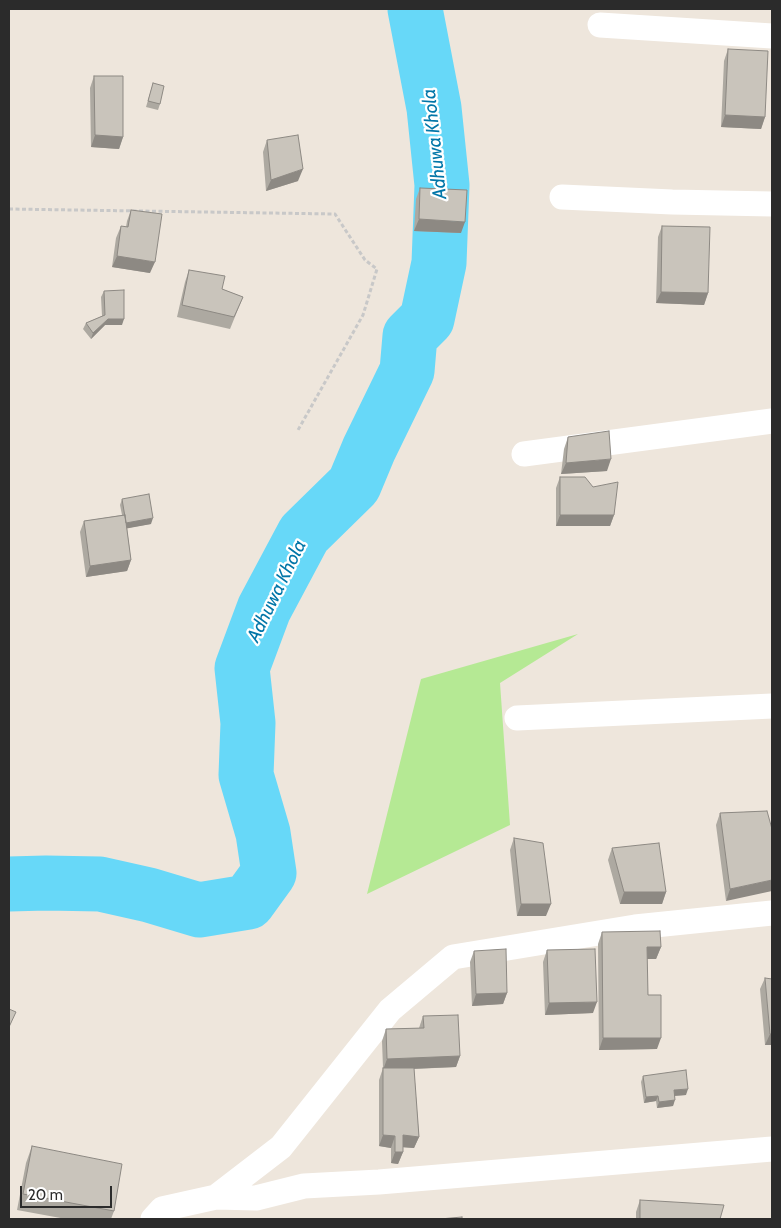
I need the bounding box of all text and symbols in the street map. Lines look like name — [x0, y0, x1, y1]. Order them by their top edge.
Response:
water label: Adhuwa Khola — [418, 88, 452, 200]
water label: Adhuwa Khola — [243, 536, 311, 646]
scale bar — [22, 1176, 115, 1208]
text: 20 m — [28, 1186, 63, 1204]

